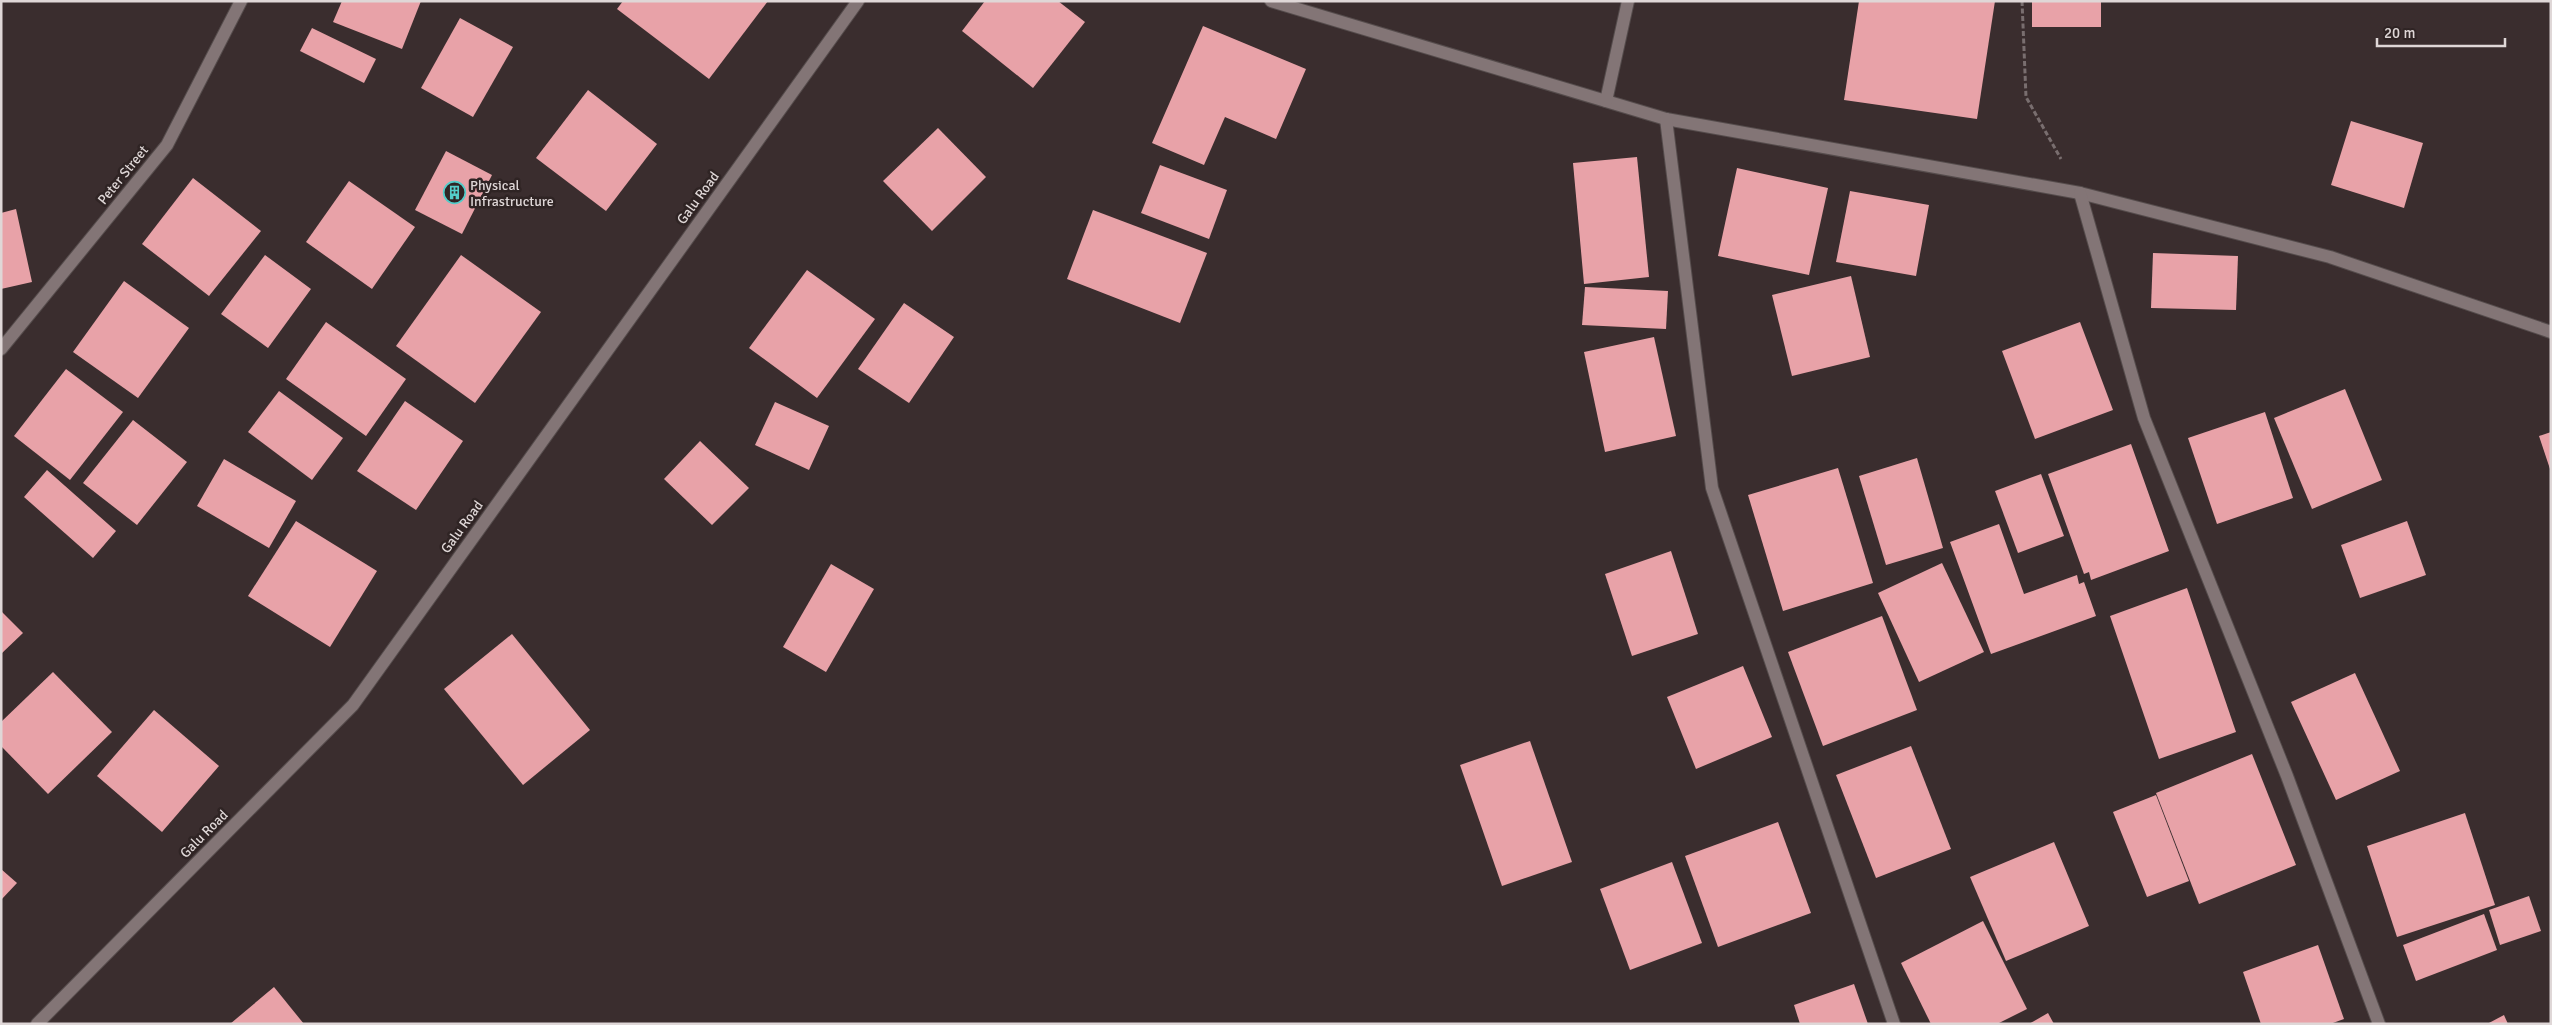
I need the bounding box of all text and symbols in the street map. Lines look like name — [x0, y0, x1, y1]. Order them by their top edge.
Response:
scale bar — [2377, 15, 2504, 47]
text: 20 m — [2384, 24, 2415, 42]
street label: Peter Street — [94, 142, 152, 208]
street label: Galu Road — [673, 168, 723, 228]
place label: Physical Infrastructure — [470, 177, 554, 210]
building icon: Physical Infrastructure — [442, 181, 466, 205]
street label: Galu Road — [437, 497, 487, 557]
street label: Galu Road — [177, 807, 231, 861]

